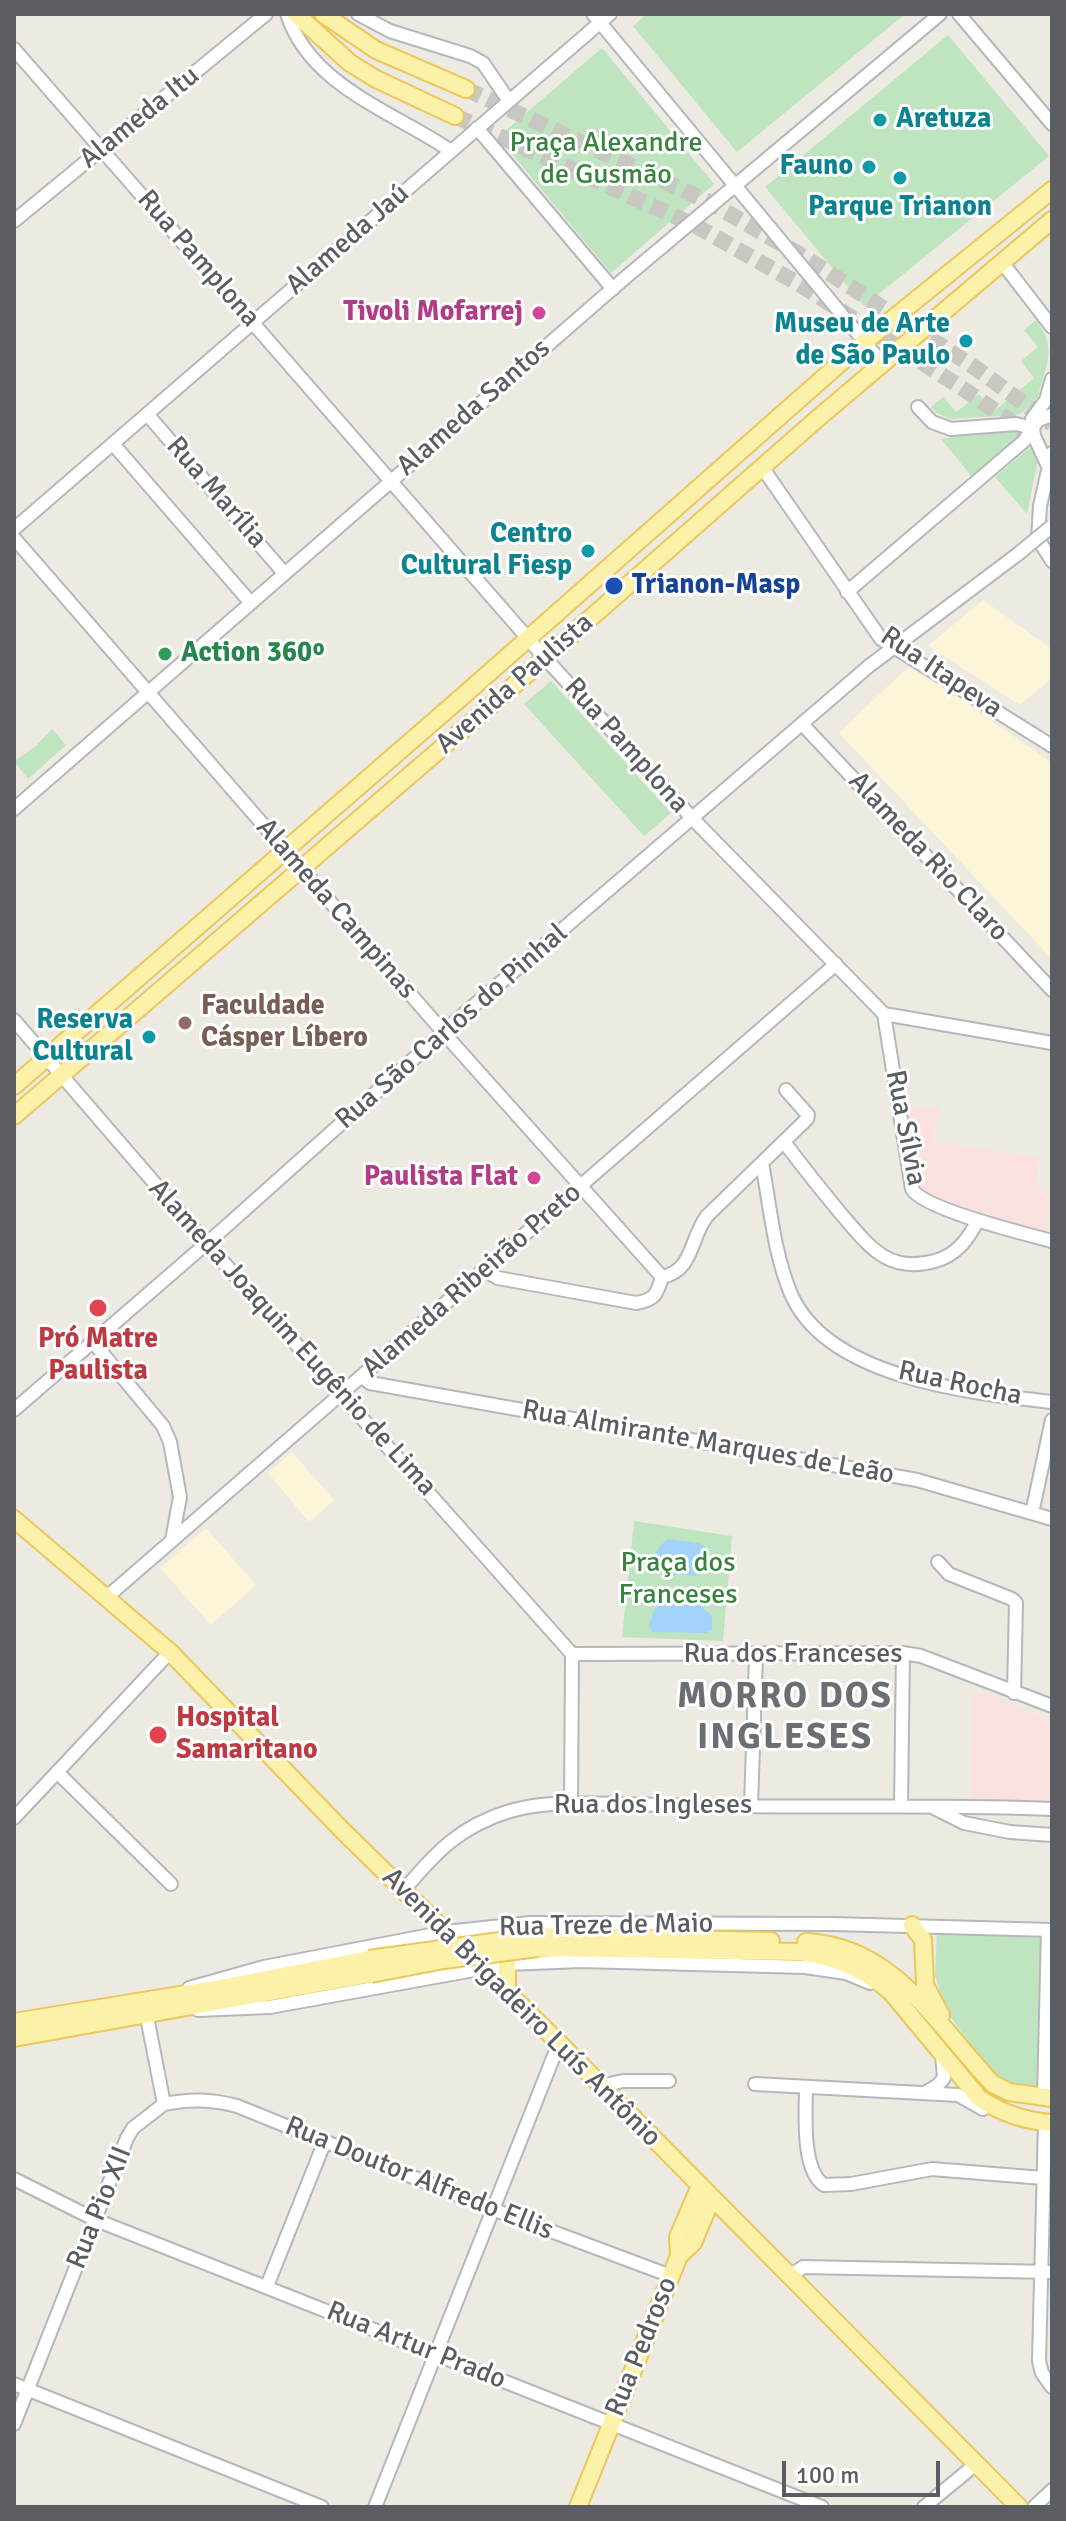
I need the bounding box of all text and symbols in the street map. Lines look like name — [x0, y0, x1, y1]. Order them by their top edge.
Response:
street label: Alameda Itu — [73, 60, 207, 176]
place label: Aretuza — [896, 103, 991, 137]
marker: Aretuza — [871, 111, 889, 129]
park label: Praça Alexandre de Gusmão — [510, 127, 702, 193]
place label: Fauno — [779, 150, 853, 184]
marker: Fauno — [860, 158, 878, 176]
marker: Parque Trianon — [891, 169, 909, 187]
street label: Alameda Jaú — [280, 177, 416, 303]
street label: Rua Pamplona — [129, 184, 267, 334]
place label: Parque Trianon — [808, 191, 992, 225]
place label: Tivoli Mofarrej — [343, 296, 523, 330]
marker: Tivoli Mofarrej — [530, 304, 548, 322]
place label: Museu de Arte de São Paulo — [774, 308, 950, 374]
street label: Alameda Santos — [390, 332, 558, 484]
marker: Museu de Arte de São Paulo — [957, 332, 975, 350]
street label: Rua Marília — [158, 430, 274, 556]
place label: Centro Cultural Fiesp — [401, 518, 572, 584]
marker: Centro Cultural Fiesp — [579, 542, 597, 560]
place label: Trianon-Masp — [632, 569, 800, 603]
marker: Trianon-Masp — [603, 575, 625, 597]
street label: Avenida Paulista — [429, 606, 601, 762]
street label: Rua Itapeva — [874, 620, 1008, 726]
place label: Action 360º — [181, 637, 325, 671]
marker: Action 360º — [156, 645, 174, 663]
street label: Rua Pamplona — [556, 671, 696, 821]
street label: Alameda Rio Claro — [841, 765, 1015, 949]
street label: Alameda Campinas — [248, 812, 424, 1006]
street label: Rua São Carlos do Pinhal — [329, 917, 575, 1137]
place label: Faculdade Cásper Líbero — [201, 990, 368, 1056]
place label: Reserva Cultural — [32, 1004, 133, 1070]
marker: Faculdade Cásper Líbero — [176, 1014, 194, 1032]
marker: Reserva Cultural — [140, 1028, 158, 1046]
street label: Rua Sílvia — [877, 1067, 933, 1189]
place label: Paulista Flat — [364, 1161, 518, 1195]
marker: Paulista Flat — [525, 1169, 543, 1187]
street label: Alameda Joaquim Eugênio de Lima — [141, 1173, 443, 1503]
street label: Alameda Ribeirão Preto — [355, 1177, 589, 1385]
marker: Pró Matre Paulista — [87, 1297, 109, 1319]
place label: Pró Matre Paulista — [38, 1323, 158, 1389]
street label: Rua Rocha — [895, 1355, 1025, 1413]
street label: Rua Almirante Marques de Leão — [519, 1394, 897, 1492]
park label: Praça dos Franceses — [618, 1547, 738, 1613]
street label: Rua dos Franceses — [684, 1638, 902, 1672]
district label: MORRO DOS INGLESES — [677, 1676, 893, 1761]
place label: Hospital Samaritano — [176, 1702, 318, 1768]
marker: Hospital Samaritano — [147, 1724, 169, 1746]
street label: Rua dos Ingleses — [554, 1789, 752, 1823]
street label: Avenida Brigadeiro Luís Antônio — [374, 1861, 668, 2155]
street label: Rua Treze de Maio — [499, 1907, 713, 1945]
street label: Rua Doutor Alfredo Ellis — [280, 2110, 558, 2248]
street label: Rua Pio XII — [60, 2142, 140, 2274]
street label: Rua Pedroso — [599, 2273, 685, 2421]
street label: Rua Artur Prado — [321, 2295, 511, 2397]
scale bar — [786, 2445, 944, 2495]
text: 100 m — [796, 2460, 859, 2490]

